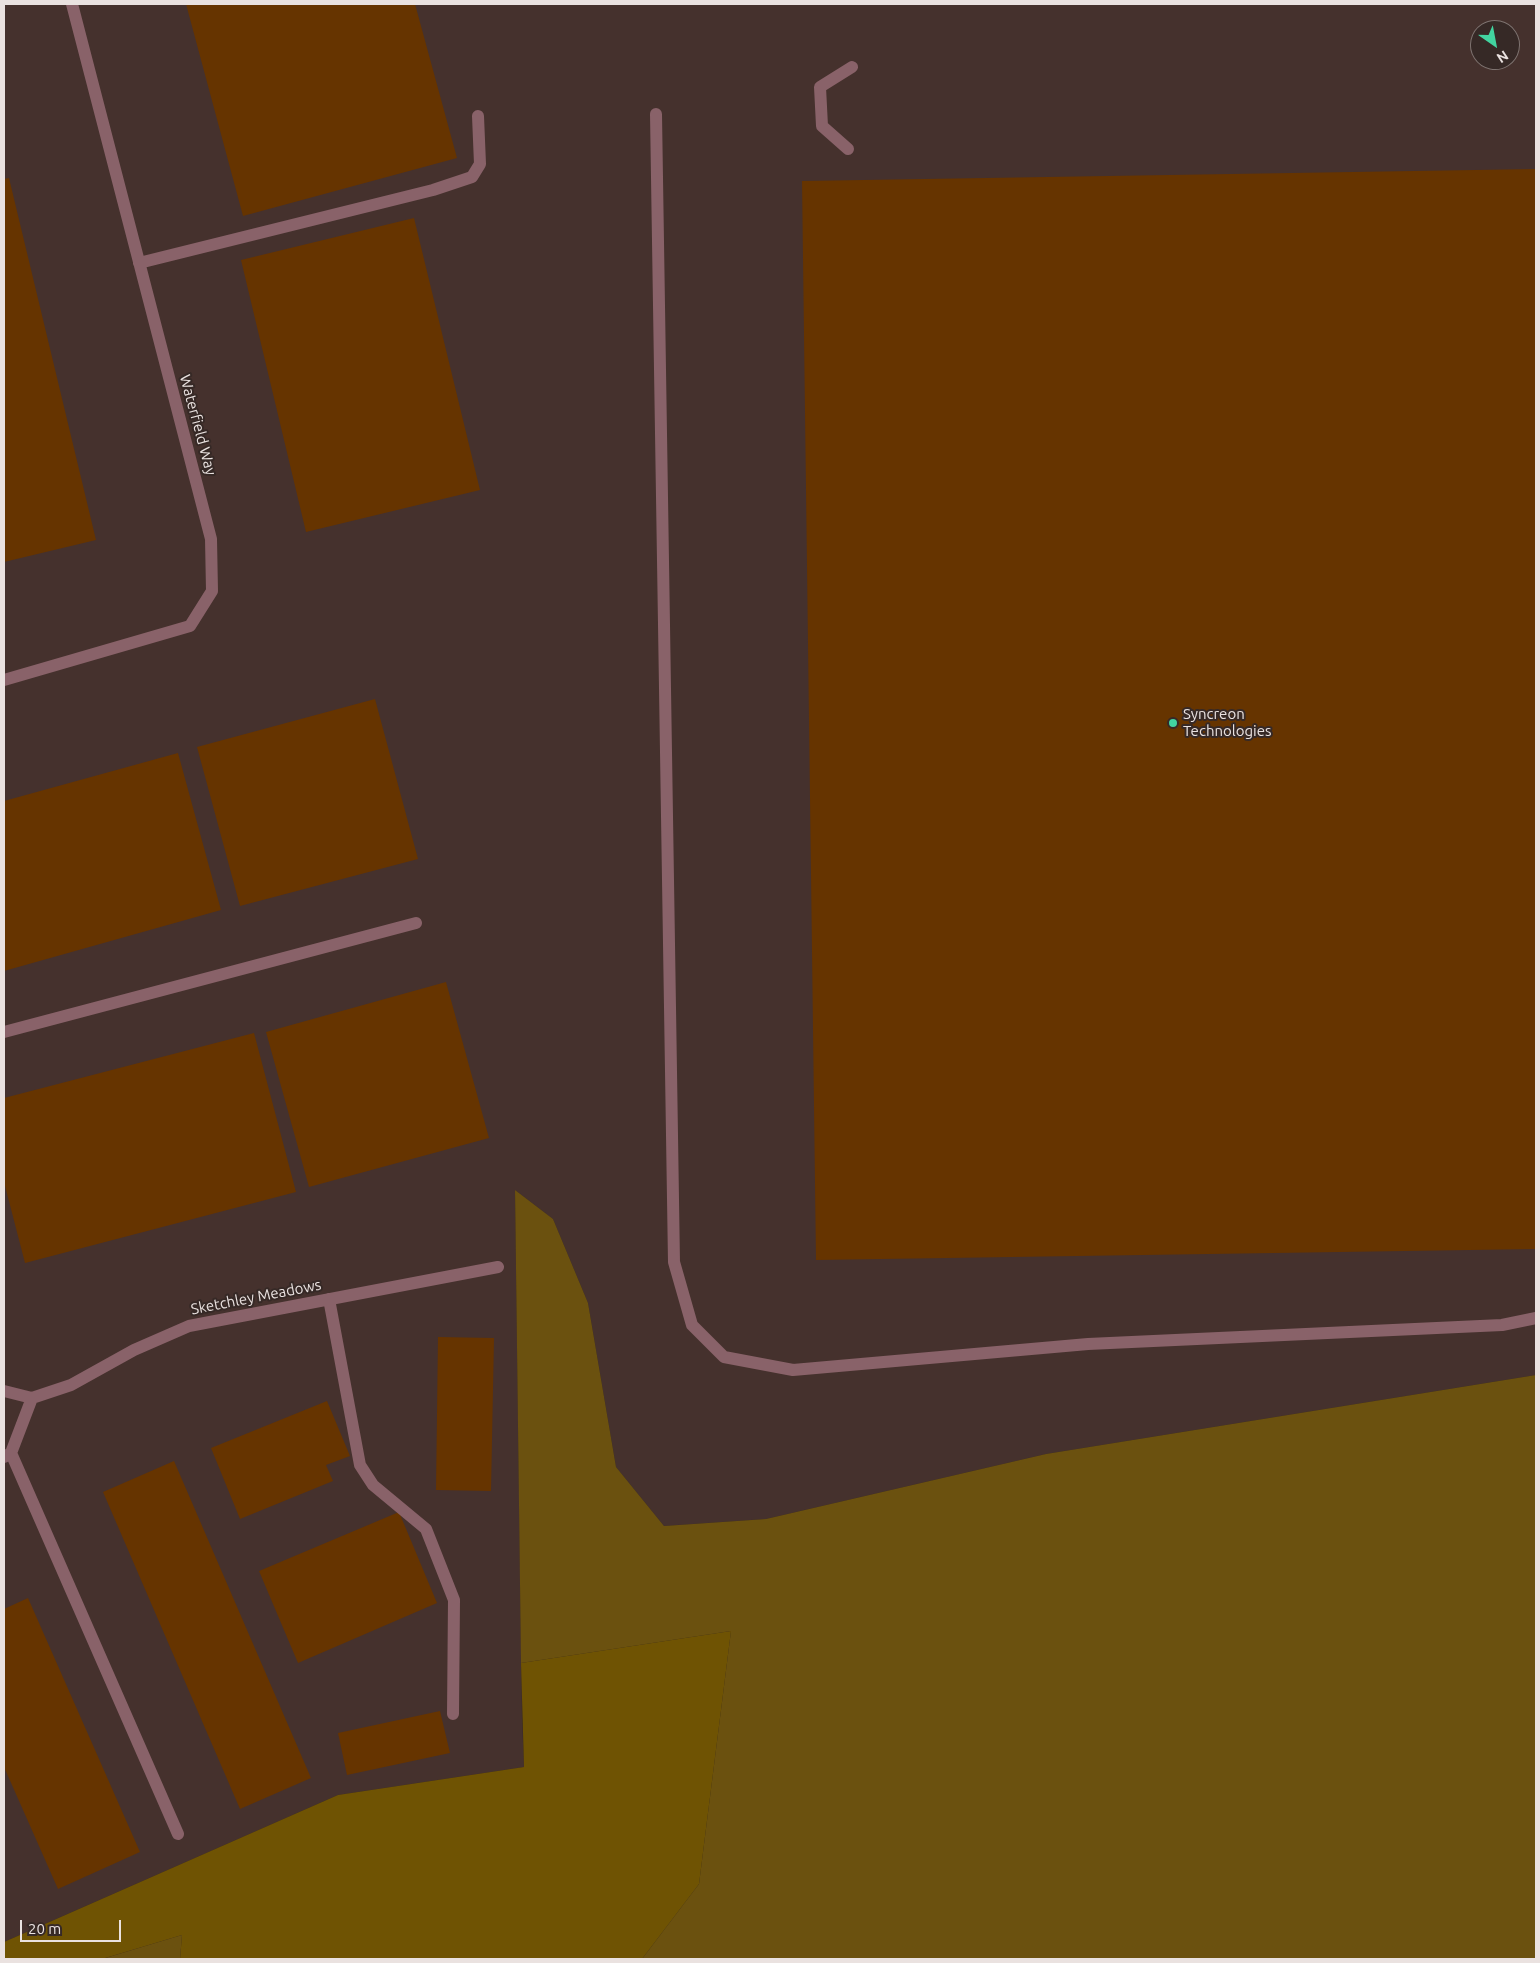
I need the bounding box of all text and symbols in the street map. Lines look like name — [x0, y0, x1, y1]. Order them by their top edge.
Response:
north arrow — [1470, 20, 1520, 70]
text: N — [1494, 47, 1511, 66]
street label: Waterfield Way — [176, 373, 220, 477]
place label: Syncreon Technologies — [1183, 705, 1272, 740]
marker: Syncreon Technologies — [1167, 717, 1179, 729]
street label: Sketchley Meadows — [189, 1276, 323, 1318]
scale bar — [22, 1910, 124, 1942]
text: 20 m — [28, 1920, 61, 1937]

